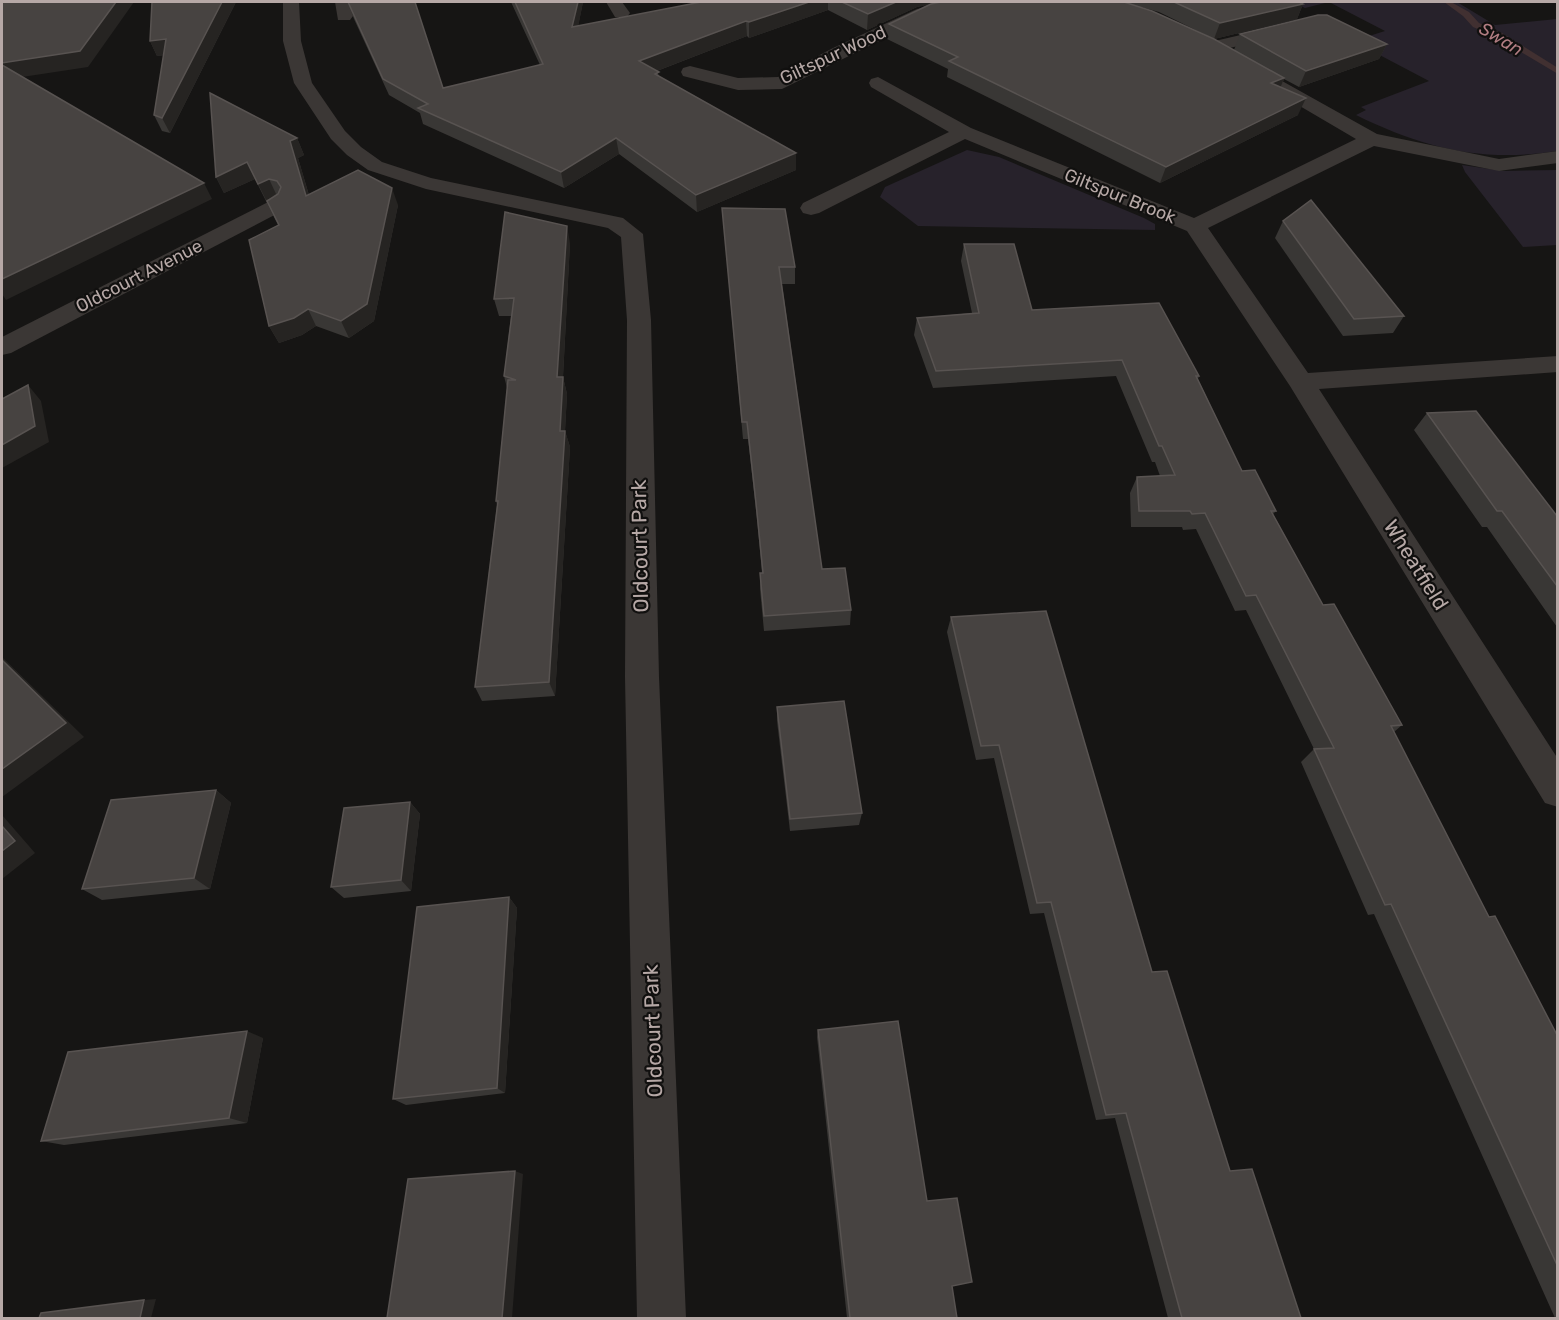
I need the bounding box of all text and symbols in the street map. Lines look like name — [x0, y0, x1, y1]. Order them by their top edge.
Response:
water label: Swan — [1475, 17, 1527, 61]
street label: Giltspur Wood — [776, 21, 890, 89]
street label: Giltspur Brook — [1061, 164, 1180, 229]
street label: Oldcourt Avenue — [72, 235, 206, 317]
street label: Oldcourt Park — [626, 479, 653, 613]
street label: Wheatfield — [1379, 515, 1454, 615]
street label: Oldcourt Park — [638, 964, 667, 1098]

